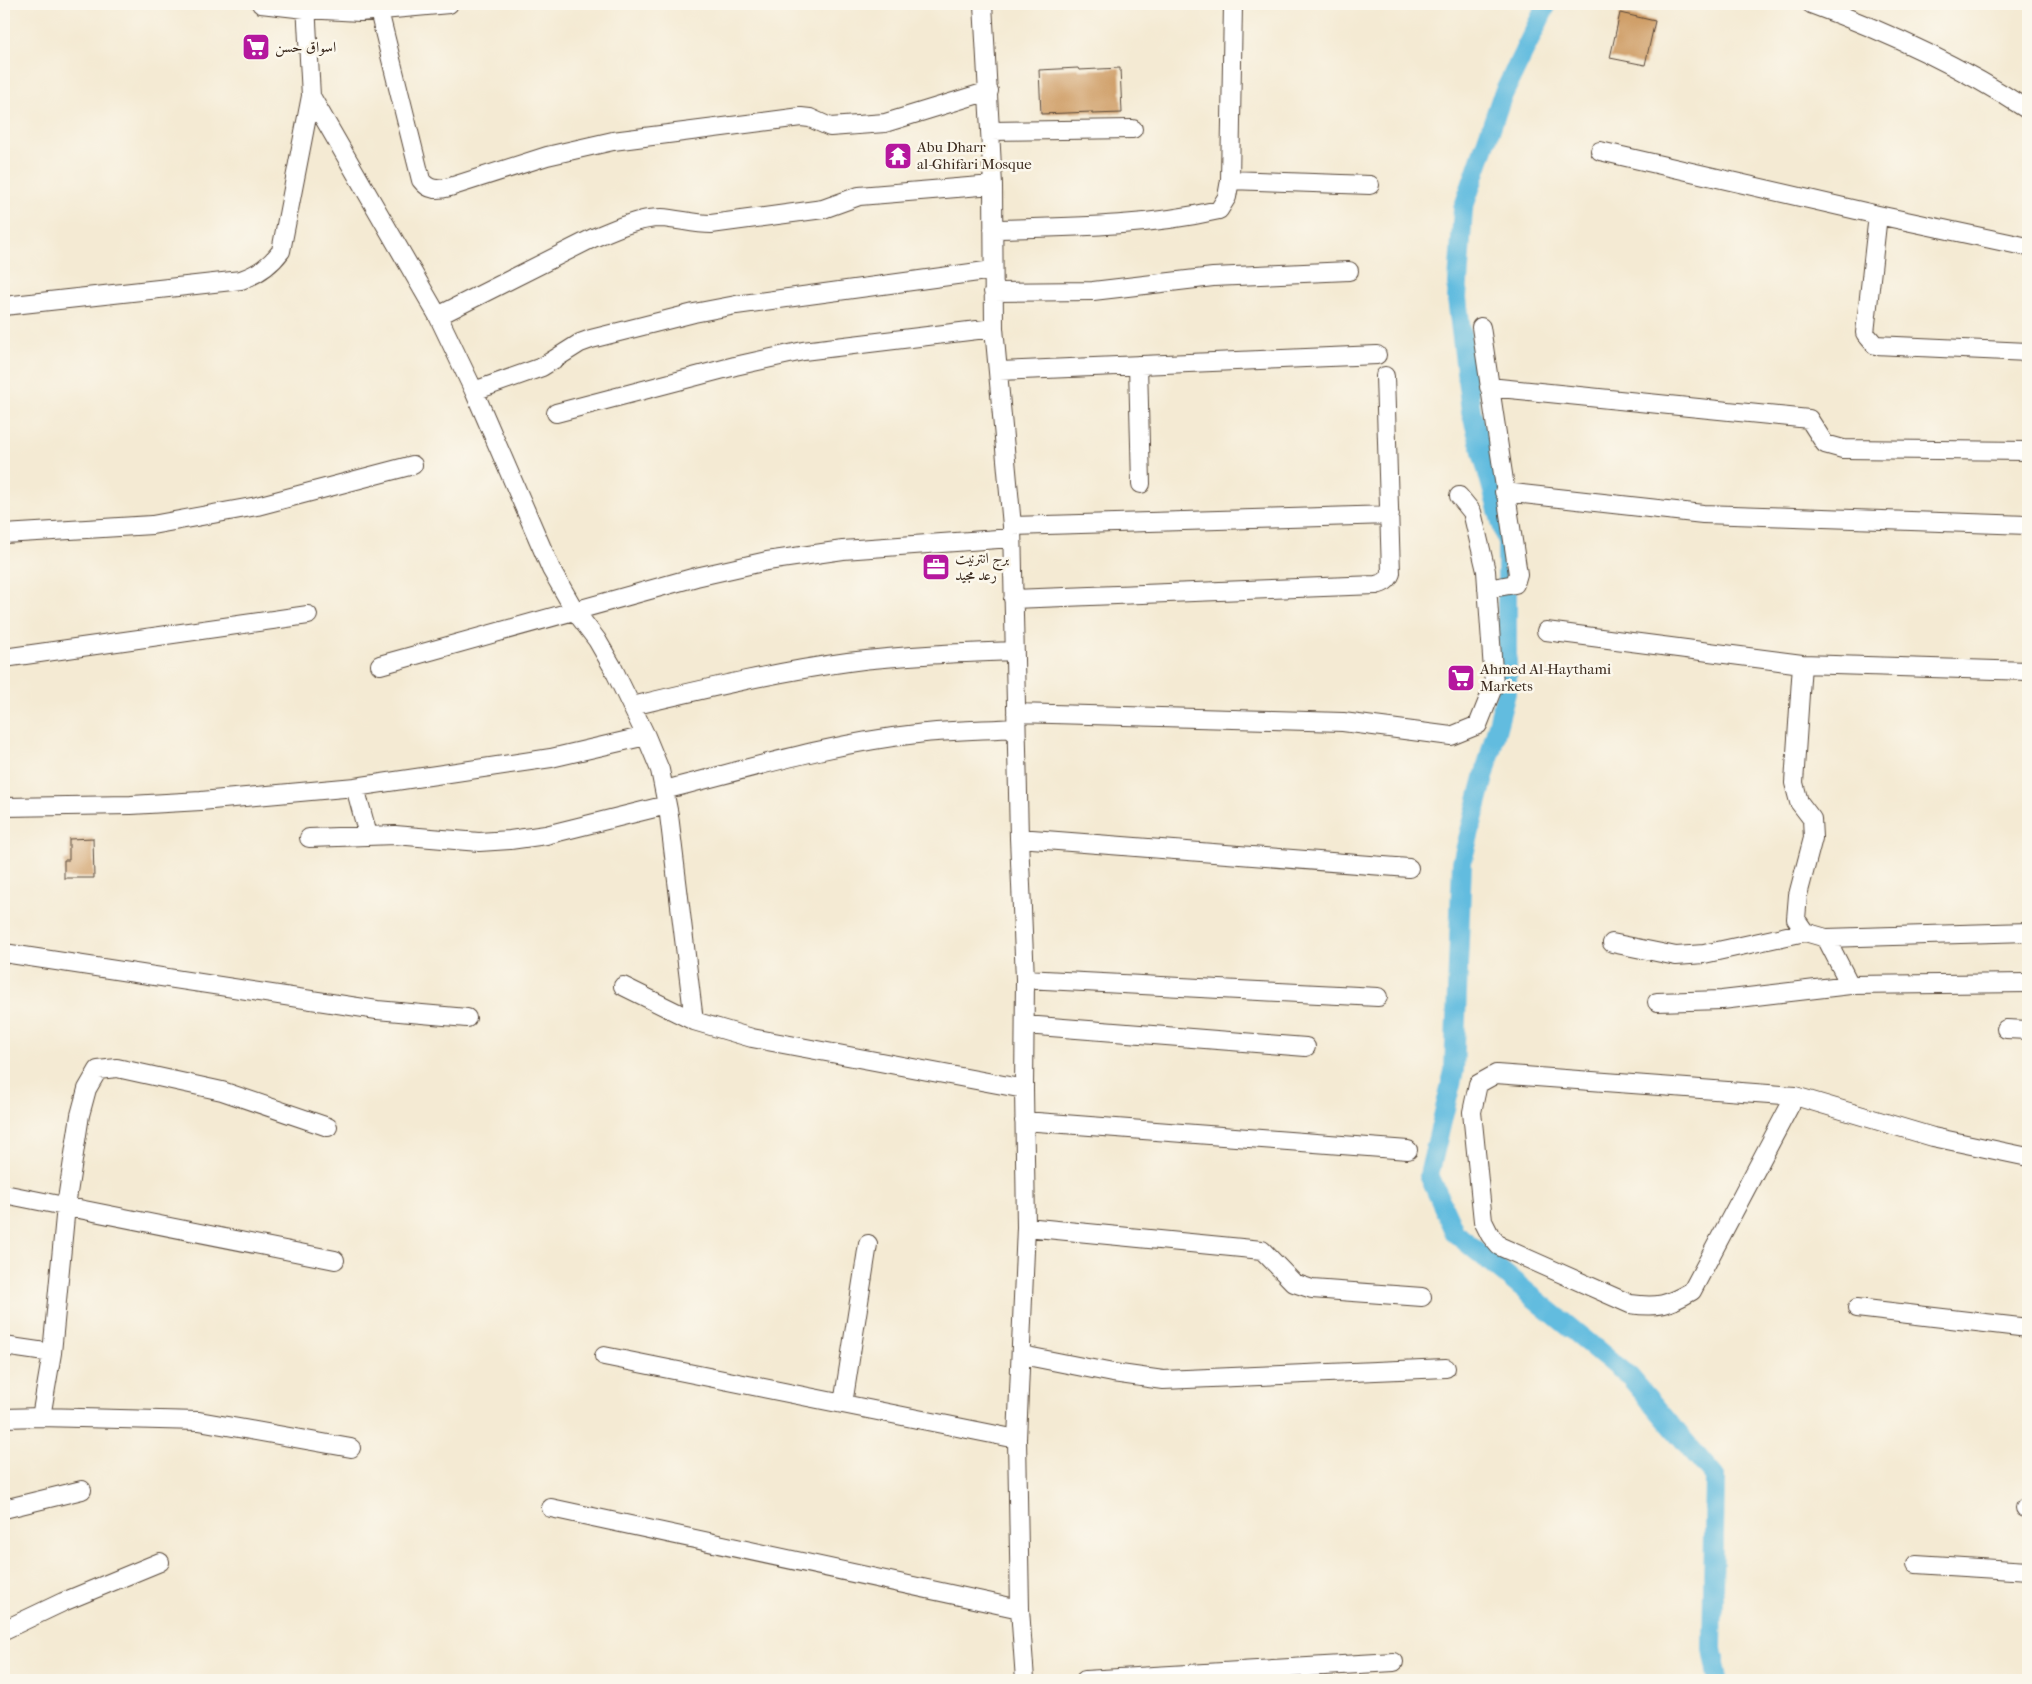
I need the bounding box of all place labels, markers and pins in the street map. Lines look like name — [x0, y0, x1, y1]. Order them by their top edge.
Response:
supermarket icon: اسواق حسن — [241, 32, 271, 62]
place label: اسواق حسن — [275, 38, 336, 57]
place label: Abu Dharr al-Ghifari Mosque — [916, 138, 1032, 173]
temple icon: Abu Dharr al-Ghifari Mosque — [883, 141, 913, 171]
place label: برج انترنيت رعد مجيد — [955, 549, 1009, 584]
office icon: برج انترنيت رعد مجيد — [921, 552, 951, 582]
place label: Ahmed Al-Haythami Markets — [1479, 660, 1612, 695]
supermarket icon: Ahmed Al-Haythami Markets — [1446, 663, 1476, 693]

